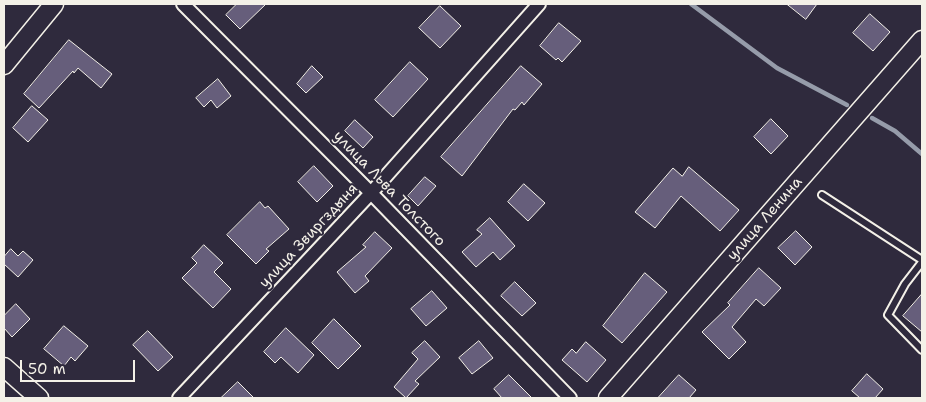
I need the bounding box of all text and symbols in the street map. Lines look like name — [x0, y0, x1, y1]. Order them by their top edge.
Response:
street label: улица Льва Толстого — [329, 128, 449, 250]
street label: улица Ленина — [724, 173, 806, 265]
street label: улица Звиргздыня — [256, 180, 362, 292]
scale bar — [22, 350, 138, 382]
text: 50 m — [28, 359, 66, 379]

